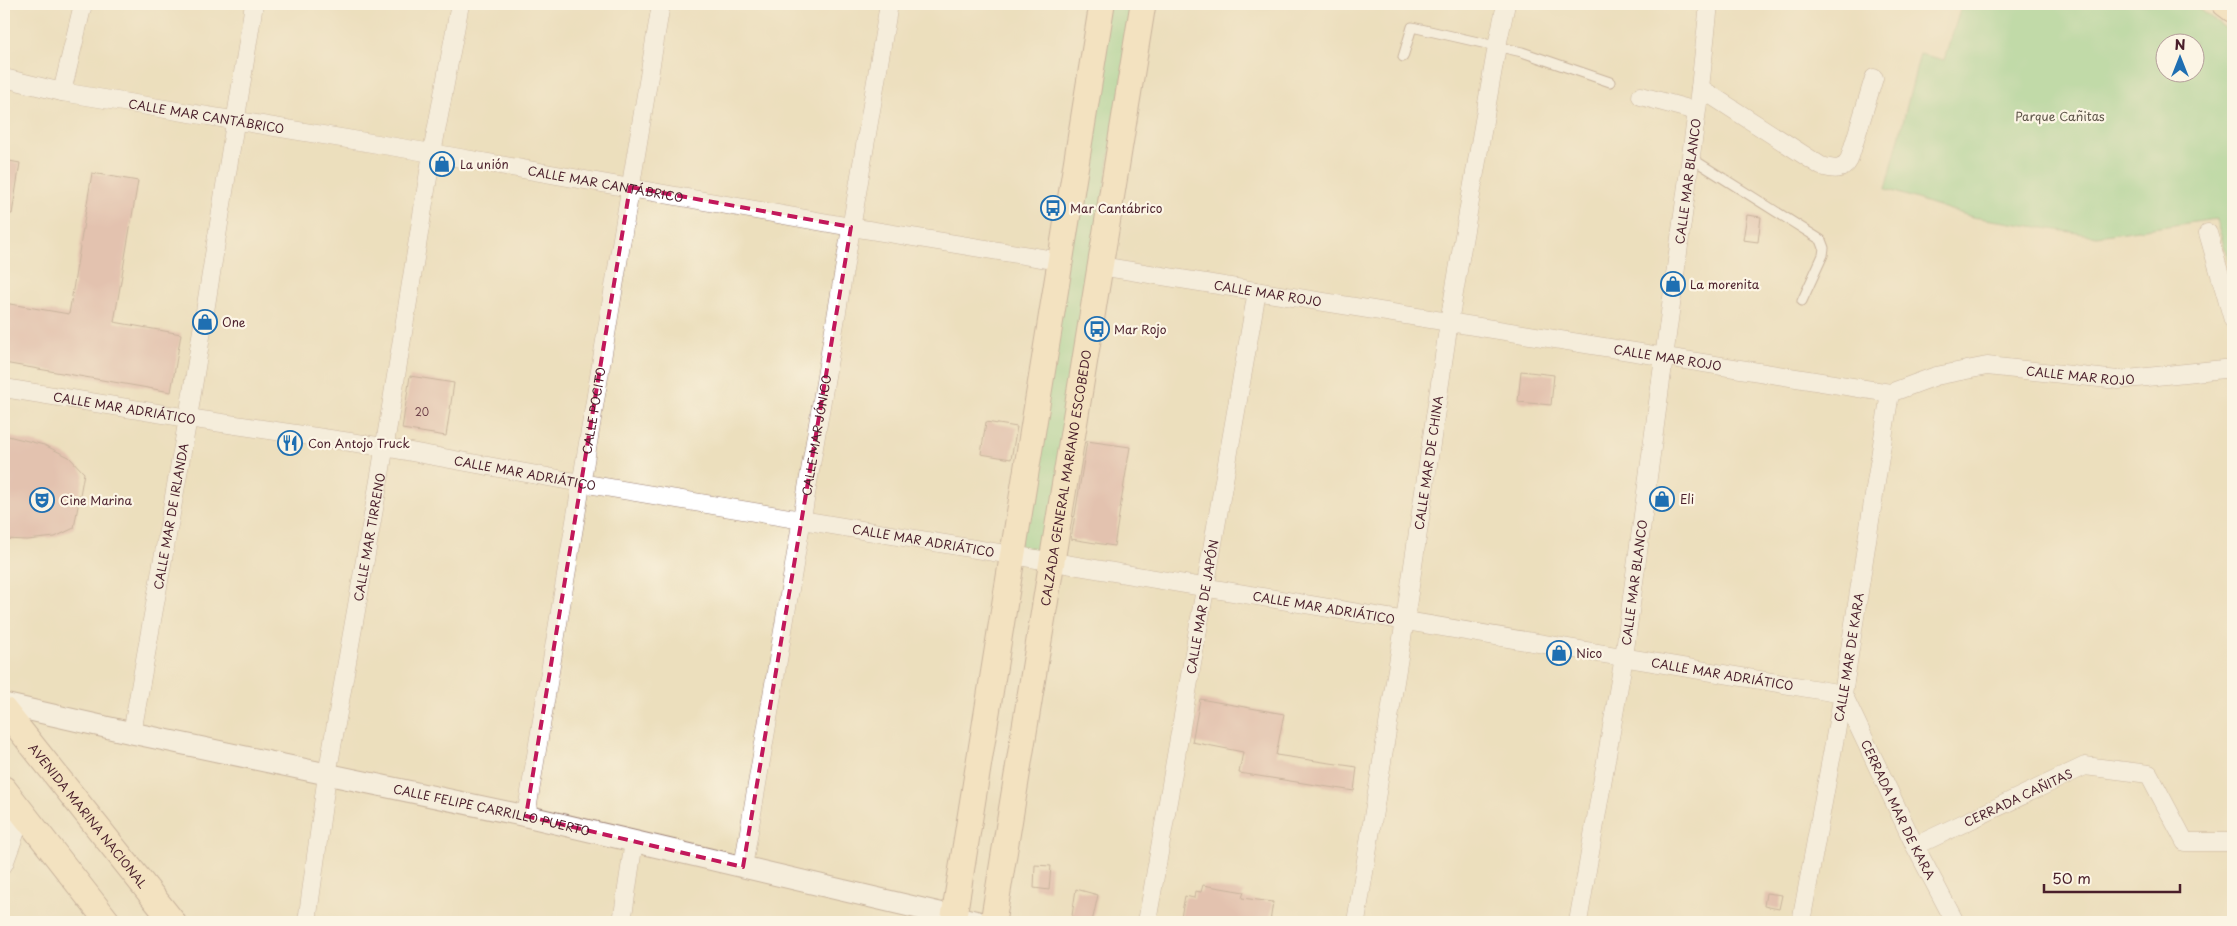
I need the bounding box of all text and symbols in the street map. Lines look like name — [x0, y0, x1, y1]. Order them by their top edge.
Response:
north arrow — [2154, 32, 2204, 82]
text: N — [2174, 34, 2186, 55]
street label: CALLE MAR CANTÁBRICO — [127, 94, 286, 138]
park label: Parque Cañitas — [2015, 107, 2105, 125]
street label: CALLE MAR BLANCO — [1670, 117, 1705, 245]
shop icon: La unión — [429, 151, 455, 177]
place label: La unión — [460, 155, 509, 173]
street label: CALLE MAR CANTÁBRICO — [526, 161, 685, 206]
bus stop icon: Mar Cantábrico — [1040, 195, 1066, 221]
place label: Mar Cantábrico — [1070, 199, 1163, 217]
shop icon: La morenita — [1660, 271, 1686, 297]
street label: CALLE MAR ROJO — [1213, 275, 1323, 311]
place label: La morenita — [1690, 275, 1760, 293]
shop icon: One — [192, 309, 218, 335]
place label: One — [222, 313, 246, 331]
bus stop icon: Mar Rojo — [1084, 316, 1110, 342]
place label: Mar Rojo — [1114, 320, 1167, 338]
street label: CALLE MAR ROJO — [1612, 340, 1723, 375]
street label: CALZADA GENERAL MARIANO ESCOBEDO — [1036, 348, 1095, 607]
street label: CALLE MAR ROJO — [2025, 361, 2136, 389]
street label: CALLE POCITO — [577, 366, 610, 456]
street label: CALLE MAR JÓNICO — [797, 373, 835, 497]
street label: CALLE MAR ADRIÁTICO — [52, 387, 197, 428]
street label: CALLE MAR DE CHINA — [1409, 394, 1447, 531]
house number: 20 — [415, 404, 429, 419]
restaurant icon: Con Antojo Truck — [277, 430, 303, 456]
place label: Con Antojo Truck — [308, 434, 410, 452]
street label: CALLE MAR DE IRLANDA — [149, 441, 192, 591]
street label: CALLE MAR ADRIÁTICO — [453, 451, 597, 494]
street label: CALLE MAR TIRRENO — [349, 471, 389, 603]
shop icon: Eli — [1649, 486, 1675, 512]
theatre icon: Cine Marina — [29, 487, 55, 513]
place label: Eli — [1680, 490, 1694, 508]
place label: Cine Marina — [60, 491, 132, 509]
street label: CALLE MAR ADRIÁTICO — [851, 519, 996, 561]
street label: CALLE MAR BLANCO — [1617, 519, 1651, 647]
street label: CALLE MAR DE JAPÓN — [1181, 538, 1223, 676]
street label: CALLE MAR ADRIÁTICO — [1251, 586, 1396, 628]
street label: CALLE MAR DE KARA — [1829, 591, 1868, 723]
shop icon: Nico — [1546, 640, 1572, 666]
place label: Nico — [1576, 644, 1603, 662]
street label: CALLE MAR ADRIÁTICO — [1650, 653, 1795, 695]
street label: CERRADA MAR DE KARA — [1857, 736, 1940, 883]
street label: AVENIDA MARINA NACIONAL — [25, 739, 152, 892]
street label: CERRADA CAÑITAS — [1961, 764, 2076, 831]
street label: CALLE FELIPE CARRILLO PUERTO — [392, 779, 592, 840]
scale bar — [2044, 861, 2181, 893]
text: 50 m — [2052, 866, 2091, 889]

